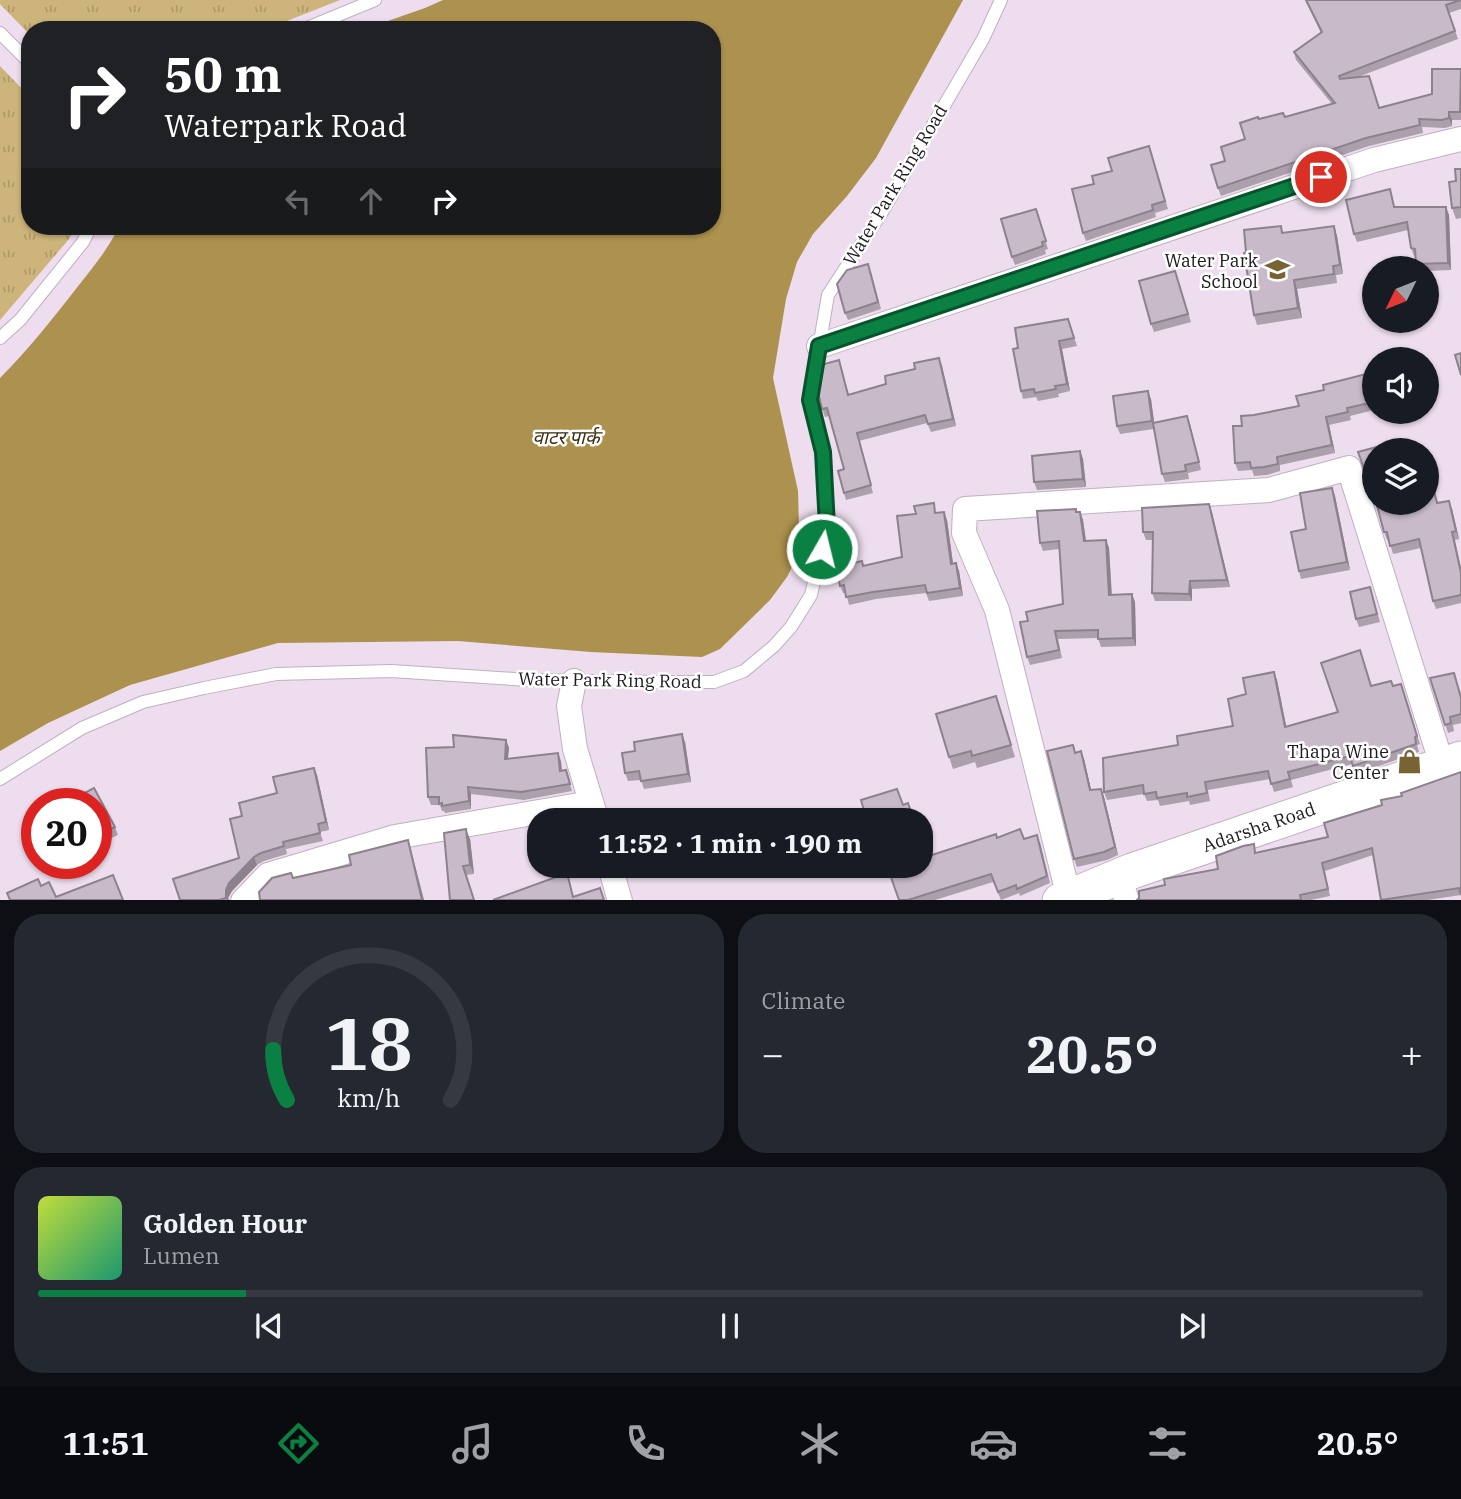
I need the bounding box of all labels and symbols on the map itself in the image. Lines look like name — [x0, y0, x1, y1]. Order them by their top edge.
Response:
street label: Water Park Ring Road — [838, 100, 952, 270]
pin — [1291, 147, 1351, 207]
place label: Water Park School — [1165, 249, 1258, 293]
school or university icon: Water Park School — [1264, 256, 1292, 284]
north arrow — [1362, 256, 1438, 332]
water label: वाटर पार्क — [532, 425, 603, 449]
position arrow — [785, 512, 859, 586]
street label: Water Park Ring Road — [518, 667, 702, 693]
place label: Thapa Wine Center — [1287, 740, 1389, 784]
shop icon: Thapa Wine Center — [1395, 747, 1423, 775]
speed limit sign: 20 — [21, 788, 112, 879]
street label: Adarsha Road — [1199, 797, 1319, 857]

